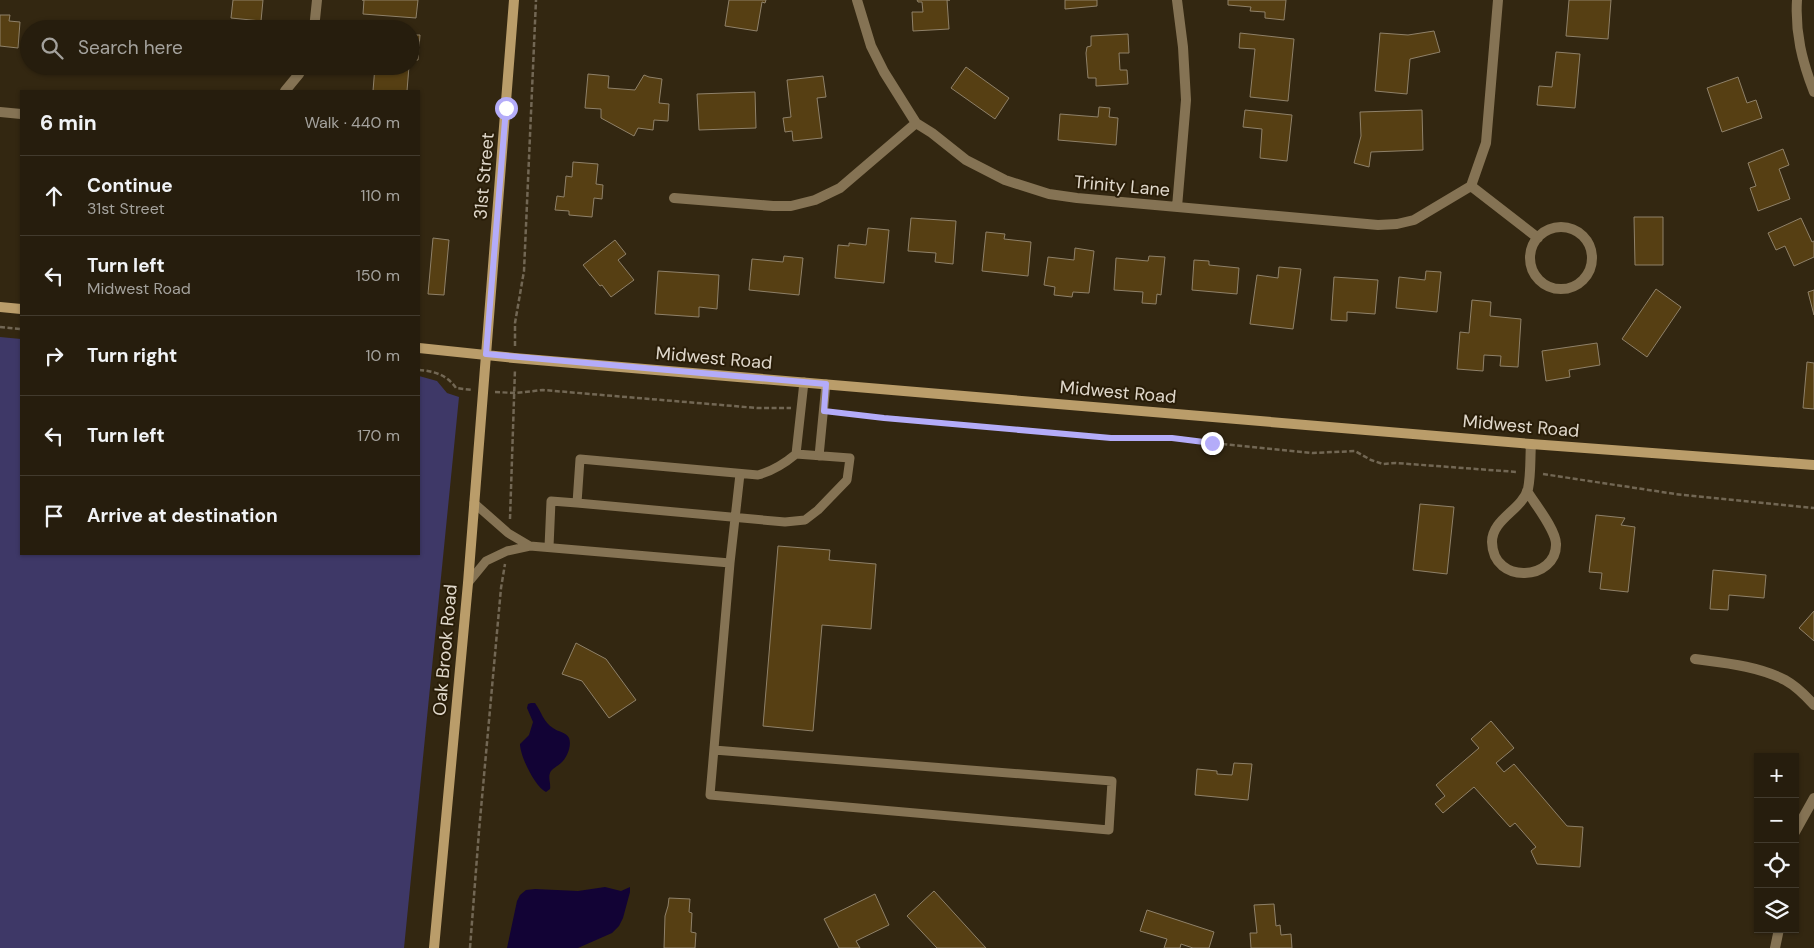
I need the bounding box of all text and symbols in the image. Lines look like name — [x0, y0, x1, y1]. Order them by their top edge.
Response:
search box — [20, 20, 420, 75]
icon: search — [38, 34, 66, 62]
text: Search here — [78, 35, 183, 60]
route start — [495, 97, 518, 120]
text: 6 min — [40, 109, 97, 137]
text: Walk · 440 m — [304, 112, 400, 133]
street label: 31st Street — [468, 131, 500, 221]
street label: Trinity Lane — [1073, 170, 1171, 202]
text: Continue — [87, 173, 173, 198]
icon: ahead — [40, 182, 68, 210]
text: 110 m — [361, 185, 400, 206]
text: 31st Street — [87, 198, 165, 219]
text: Turn left — [87, 253, 165, 278]
icon: left — [40, 262, 68, 290]
text: 150 m — [356, 265, 400, 286]
text: Midwest Road — [87, 278, 191, 299]
street label: Midwest Road — [655, 341, 773, 375]
icon: right — [40, 342, 68, 370]
text: Turn right — [87, 343, 177, 368]
text: 10 m — [366, 345, 400, 366]
street label: Midwest Road — [1059, 375, 1177, 409]
street label: Midwest Road — [1462, 409, 1580, 443]
icon: left — [40, 422, 68, 450]
text: Turn left — [87, 423, 165, 448]
text: 170 m — [357, 425, 400, 446]
route end — [1201, 432, 1224, 455]
icon: arrive — [40, 502, 68, 530]
text: Arrive at destination — [87, 503, 278, 528]
street label: Oak Brook Road — [427, 583, 463, 717]
map controls — [1754, 753, 1799, 933]
button: + — [1754, 753, 1799, 798]
button: − — [1754, 798, 1799, 843]
button: locate — [1754, 843, 1799, 888]
button: layers — [1754, 888, 1799, 933]

